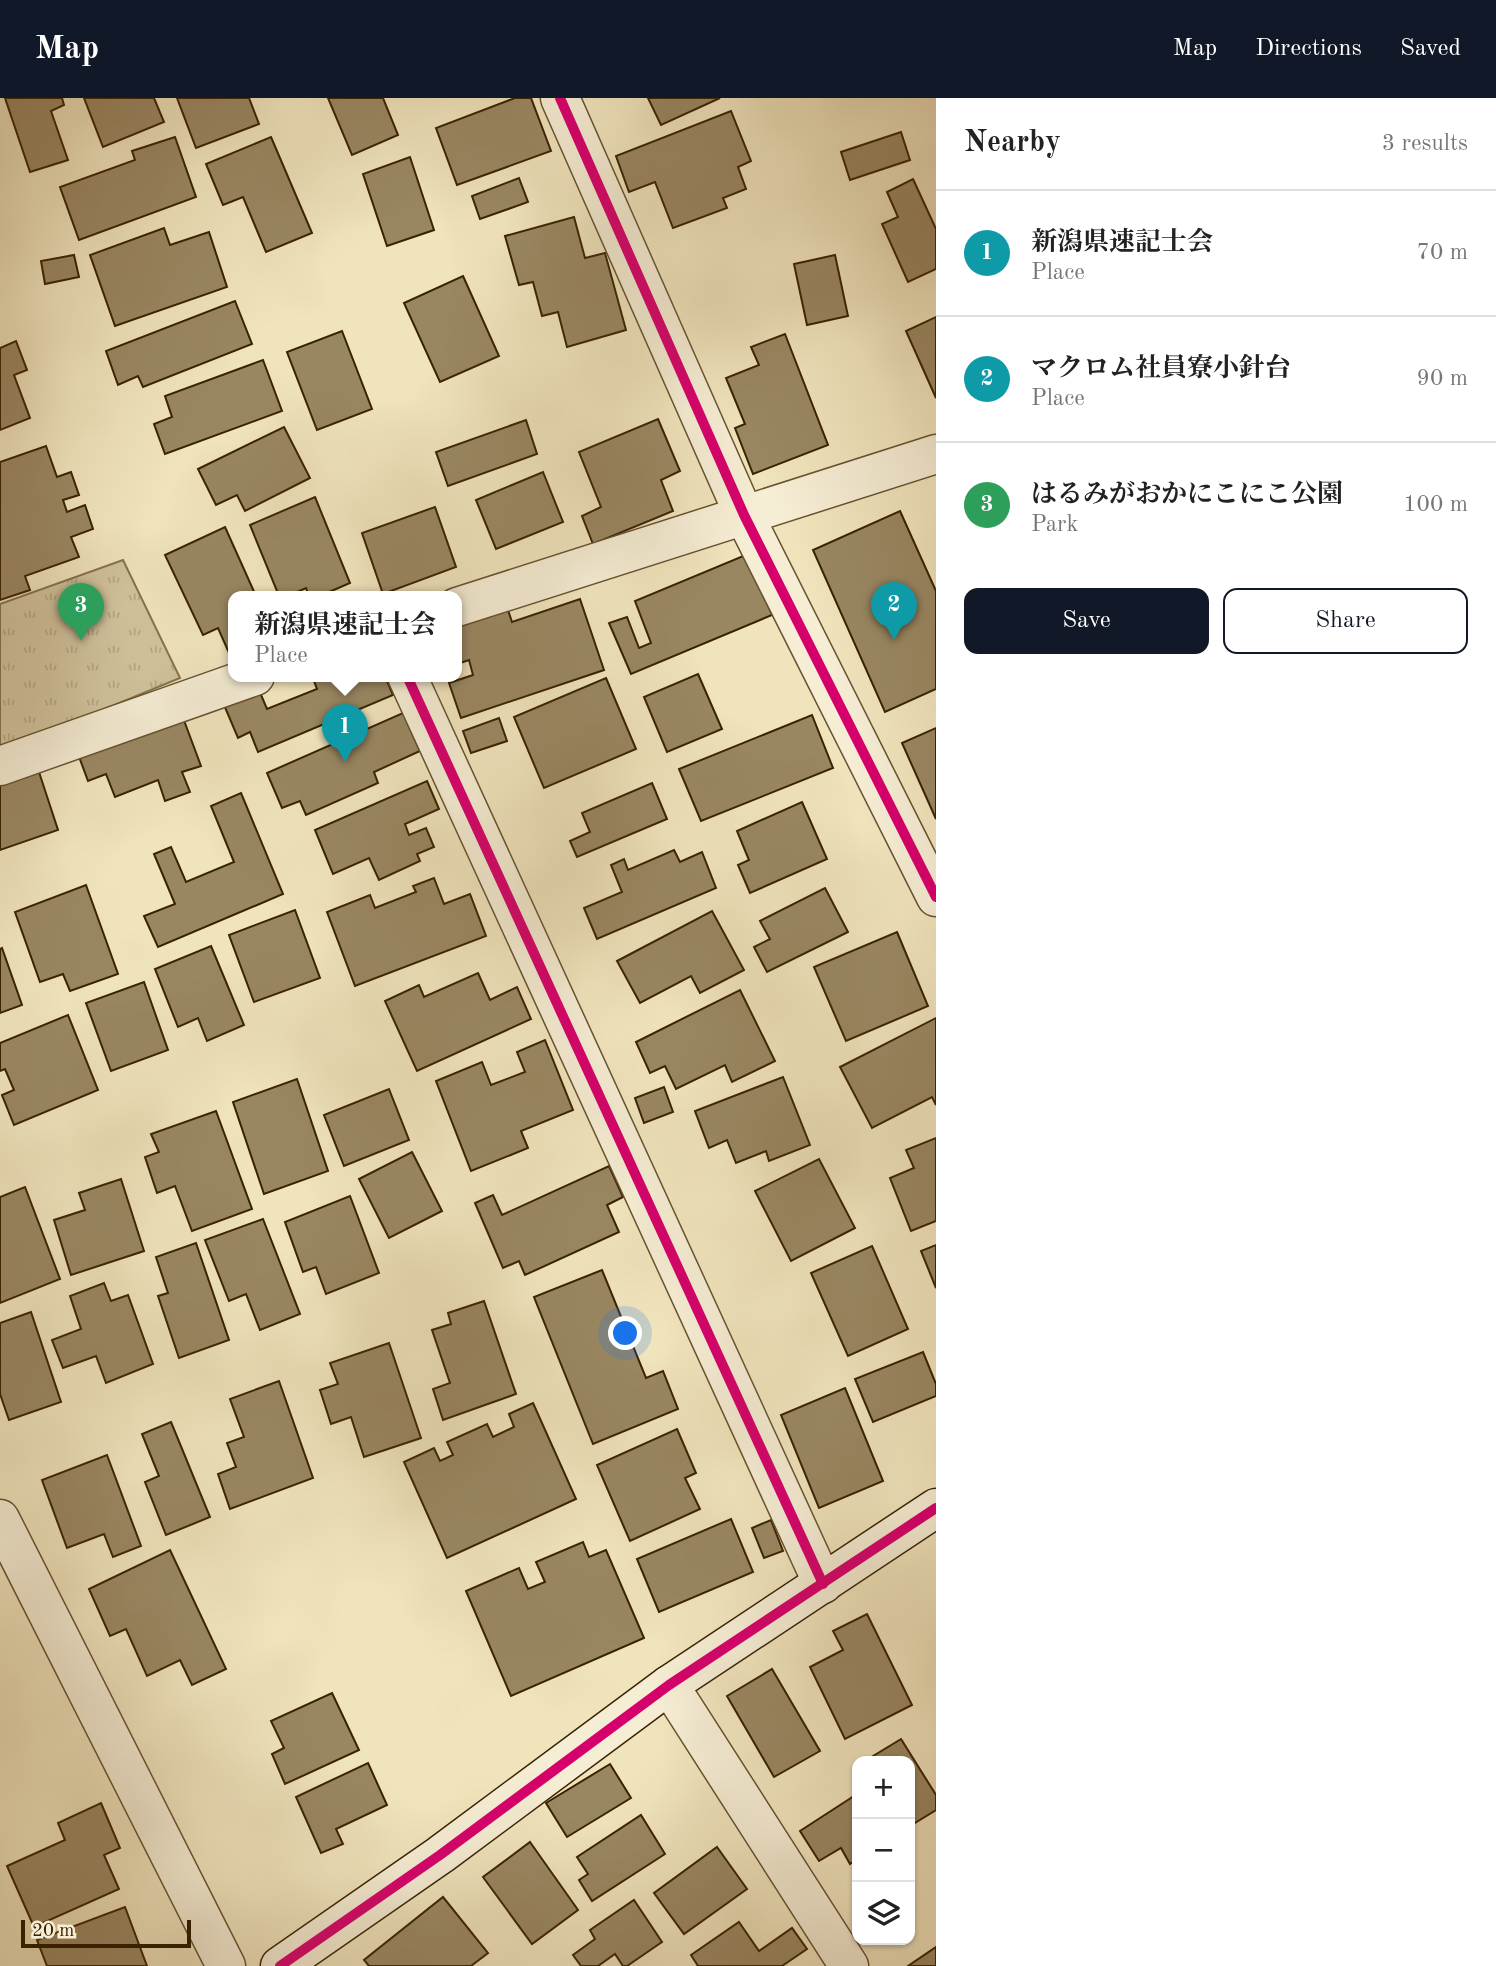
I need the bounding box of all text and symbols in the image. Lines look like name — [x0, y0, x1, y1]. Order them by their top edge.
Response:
text: Map — [35, 33, 99, 66]
text: Map — [1173, 37, 1217, 61]
text: Directions — [1255, 37, 1362, 61]
text: Saved — [1400, 37, 1461, 61]
text: Nearby — [964, 128, 1061, 158]
text: 3 results — [1382, 132, 1468, 155]
text: 新潟県速記士会 — [1031, 230, 1213, 256]
text: 1 — [980, 241, 994, 264]
text: 70 m — [1417, 241, 1468, 264]
text: Place — [1031, 261, 1085, 284]
text: マクロム社員寮小針台 — [1031, 356, 1291, 382]
text: 2 — [980, 367, 994, 390]
text: 90 m — [1417, 367, 1468, 390]
text: Place — [1031, 387, 1085, 410]
text: はるみがおかにこにこ公園 — [1031, 482, 1343, 508]
text: 3 — [980, 493, 994, 516]
text: 100 m — [1403, 493, 1468, 516]
text: Park — [1031, 513, 1078, 536]
pin: 2 — [871, 582, 917, 640]
pin: 3 — [58, 583, 104, 641]
button: Save — [964, 588, 1209, 654]
button: Share — [1223, 588, 1468, 654]
popup — [228, 591, 462, 682]
text: 新潟県速記士会 — [254, 613, 436, 639]
text: Place — [254, 644, 308, 667]
pin: 1 — [322, 704, 368, 762]
your location — [608, 1316, 642, 1350]
map controls — [852, 1756, 915, 1945]
button: + — [852, 1756, 915, 1819]
button: − — [852, 1819, 915, 1882]
button: layers — [852, 1882, 915, 1945]
scale bar — [21, 1917, 191, 1949]
text: 20 m — [32, 1922, 74, 1941]

